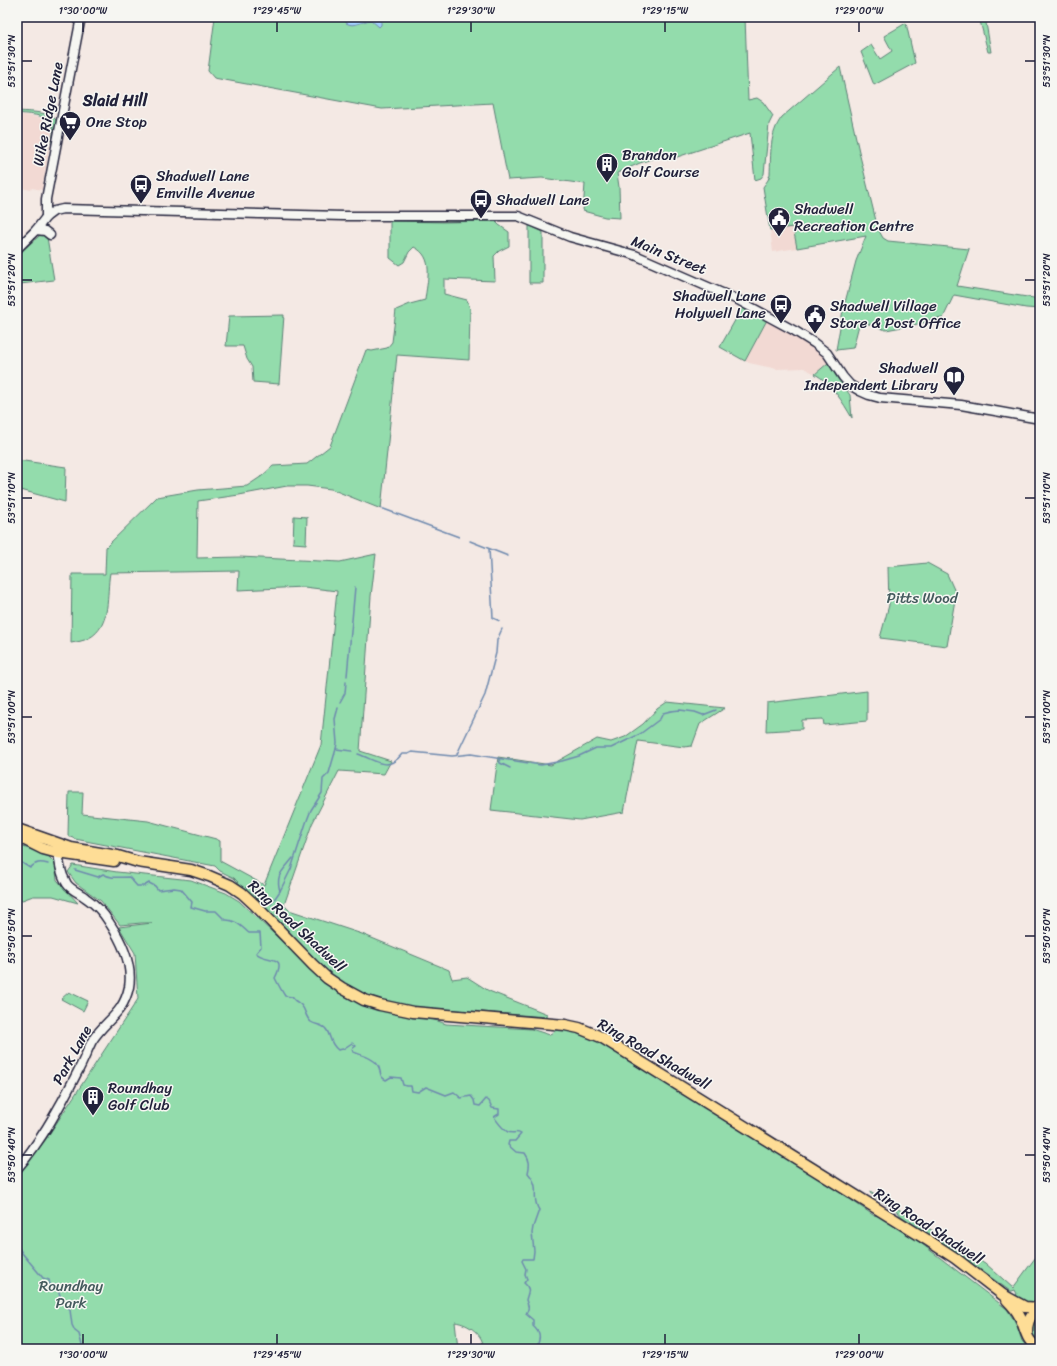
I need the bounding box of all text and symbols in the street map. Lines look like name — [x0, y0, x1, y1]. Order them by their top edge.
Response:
text: 1°30'00"W — [59, 2, 108, 20]
text: 1°29'45"W — [253, 2, 301, 20]
text: 1°29'30"W — [447, 2, 495, 20]
text: 1°29'15"W — [642, 2, 689, 20]
text: 1°29'00"W — [835, 2, 884, 20]
text: 53°51'30"N — [3, 34, 21, 87]
text: 53°51'30"N — [1038, 34, 1056, 87]
street label: Wike Ridge Lane — [25, 60, 71, 168]
district label: Slaid Hill — [82, 86, 149, 115]
supermarket icon: One Stop — [57, 109, 83, 142]
place label: One Stop — [86, 109, 147, 135]
place label: Brandon Golf Course — [622, 142, 700, 185]
building icon: Brandon Golf Course — [594, 151, 620, 184]
place label: Shadwell Lane Emville Avenue — [156, 163, 255, 206]
bus stop icon: Shadwell Lane Emville Avenue — [128, 172, 154, 205]
bus stop icon: Shadwell Lane — [468, 187, 494, 220]
place label: Shadwell Lane — [496, 187, 590, 213]
place label: Shadwell Recreation Centre — [794, 196, 914, 239]
public building icon: Shadwell Recreation Centre — [766, 205, 792, 238]
street label: Main Street — [627, 228, 711, 282]
text: 53°51'20"N — [3, 253, 21, 307]
text: 53°51'20"N — [1038, 253, 1056, 307]
place label: Shadwell Lane Holywell Lane — [672, 283, 766, 326]
bus stop icon: Shadwell Lane Holywell Lane — [768, 292, 794, 325]
place label: Shadwell Village Store & Post Office — [830, 293, 961, 336]
public building icon: Shadwell Village Store & Post Office — [802, 302, 828, 335]
place label: Shadwell Independent Library — [803, 355, 939, 398]
library icon: Shadwell Independent Library — [941, 364, 967, 397]
text: 53°51'10"N — [3, 472, 21, 524]
text: 53°51'10"N — [1038, 472, 1056, 524]
park label: Pitts Wood — [886, 585, 959, 611]
text: 53°51'00"N — [3, 690, 21, 744]
text: 53°51'00"N — [1038, 690, 1056, 744]
street label: Ring Road Shadwell — [242, 873, 353, 979]
text: 53°50'50"N — [3, 908, 21, 964]
text: 53°50'50"N — [1038, 908, 1056, 964]
street label: Ring Road Shadwell — [593, 1011, 716, 1097]
street label: Park Lane — [45, 1020, 99, 1090]
place label: Roundhay Golf Club — [108, 1075, 172, 1118]
building icon: Roundhay Golf Club — [80, 1084, 106, 1117]
text: 53°50'40"N — [3, 1127, 21, 1183]
text: 53°50'40"N — [1038, 1127, 1056, 1183]
street label: Ring Road Shadwell — [869, 1181, 990, 1272]
park label: Roundhay Park — [39, 1273, 103, 1316]
text: 1°30'00"W — [59, 1346, 108, 1364]
text: 1°29'45"W — [253, 1346, 301, 1364]
text: 1°29'30"W — [447, 1346, 495, 1364]
text: 1°29'15"W — [642, 1346, 689, 1364]
text: 1°29'00"W — [835, 1346, 884, 1364]

